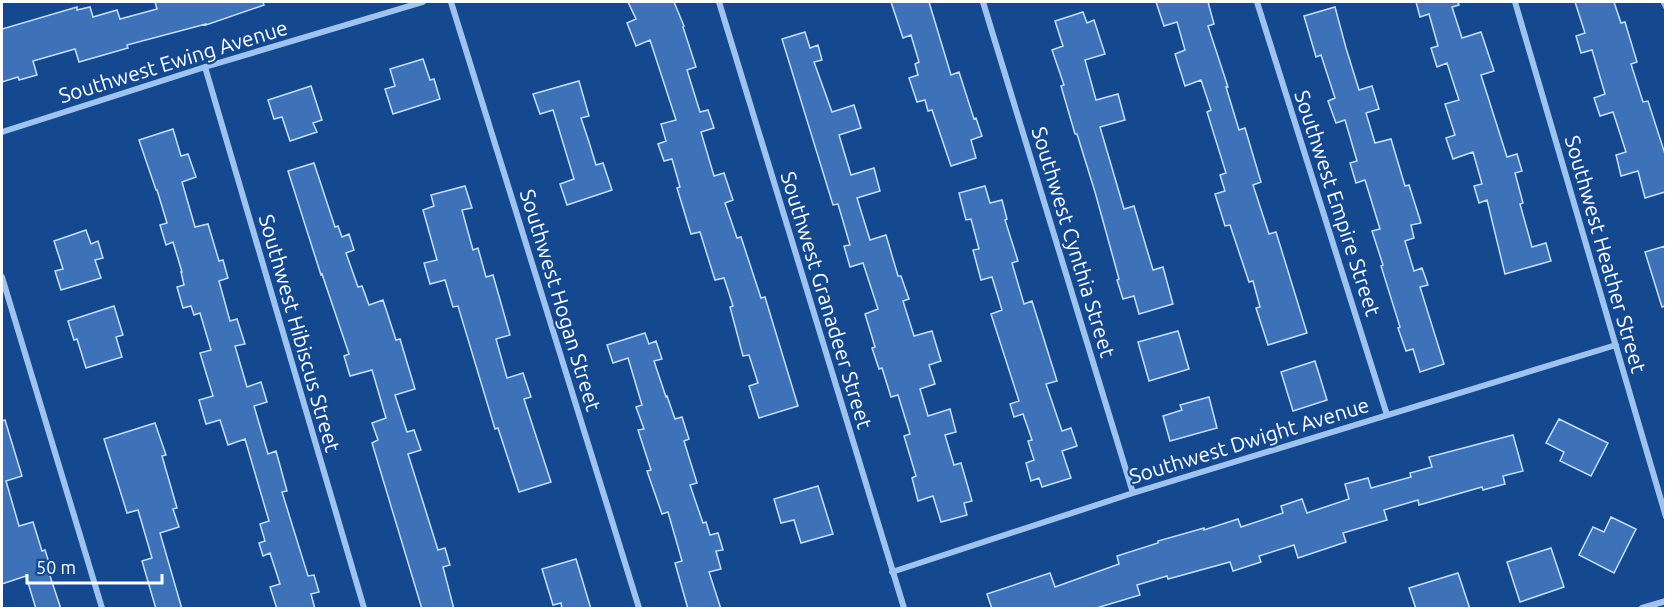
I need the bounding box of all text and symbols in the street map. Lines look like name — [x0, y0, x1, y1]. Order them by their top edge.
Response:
street label: Southwest Ewing Avenue — [56, 15, 290, 107]
street label: Southwest Empire Street — [1290, 87, 1386, 319]
street label: Southwest Cynthia Street — [1027, 124, 1121, 360]
street label: Southwest Heather Street — [1561, 133, 1651, 375]
street label: Southwest Granadeer Street — [776, 168, 878, 432]
street label: Southwest Hogan Street — [516, 186, 606, 414]
street label: Southwest Hibiscus Street — [255, 211, 345, 455]
street label: Southwest Dwight Avenue — [1126, 392, 1372, 488]
scale bar — [27, 547, 162, 585]
text: 50 m — [36, 557, 76, 577]

